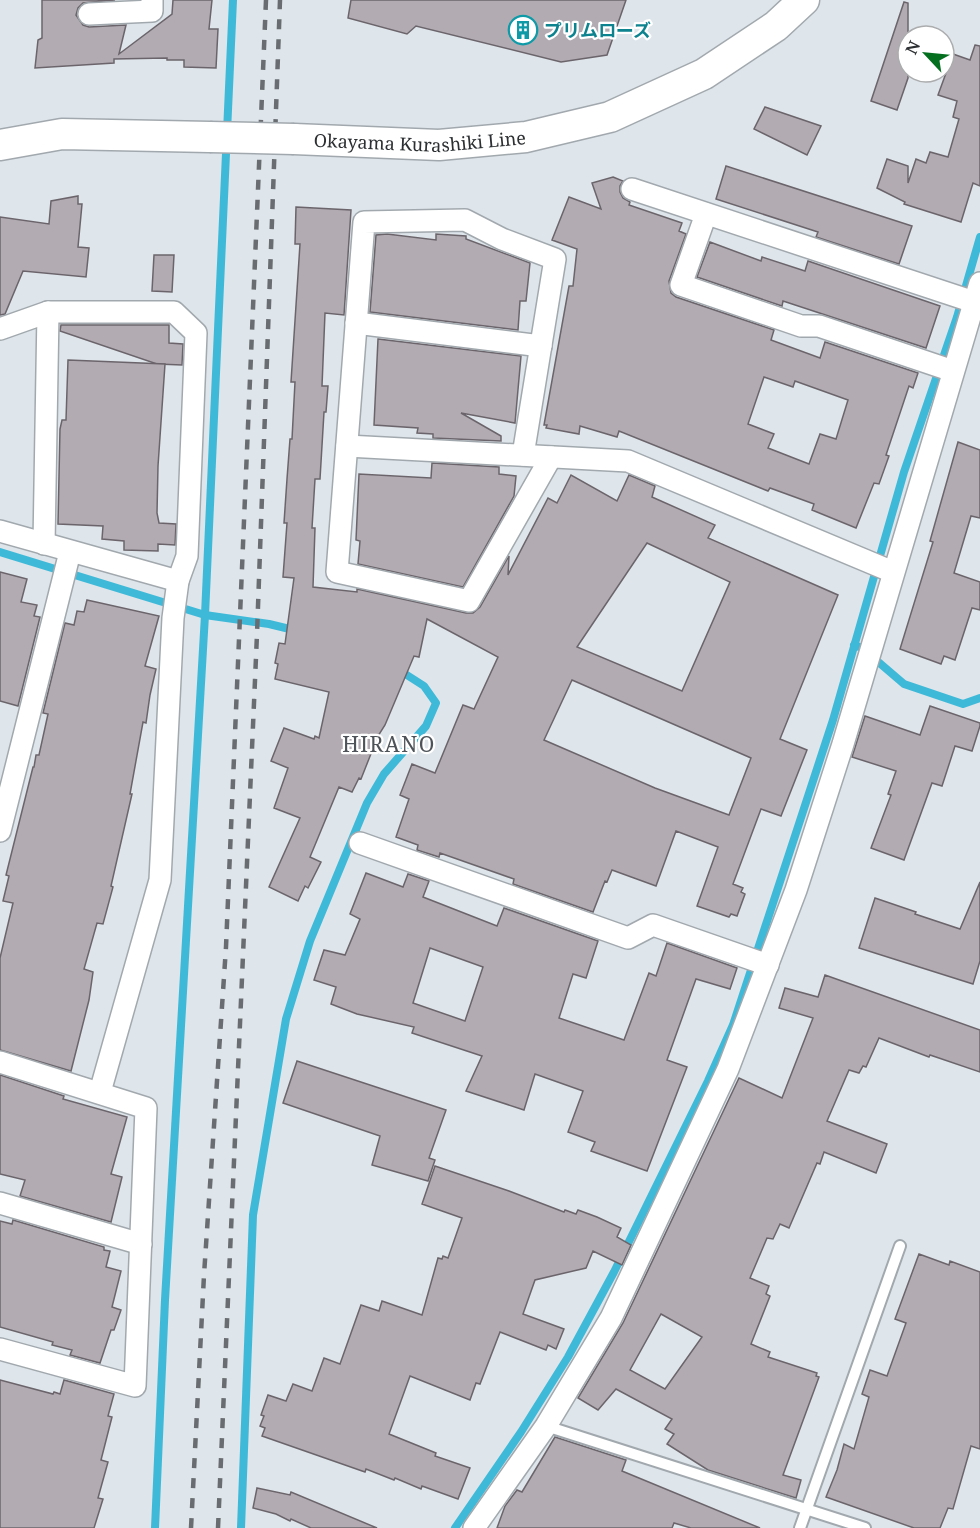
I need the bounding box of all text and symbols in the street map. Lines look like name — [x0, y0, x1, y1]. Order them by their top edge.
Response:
building icon: プリムローズ — [507, 14, 539, 46]
place label: プリムローズ — [544, 18, 651, 42]
north arrow — [896, 24, 956, 84]
text: N — [900, 37, 925, 58]
street label: Okayama Kurashiki Line — [313, 125, 527, 157]
district label: HIRANO — [342, 730, 436, 758]

